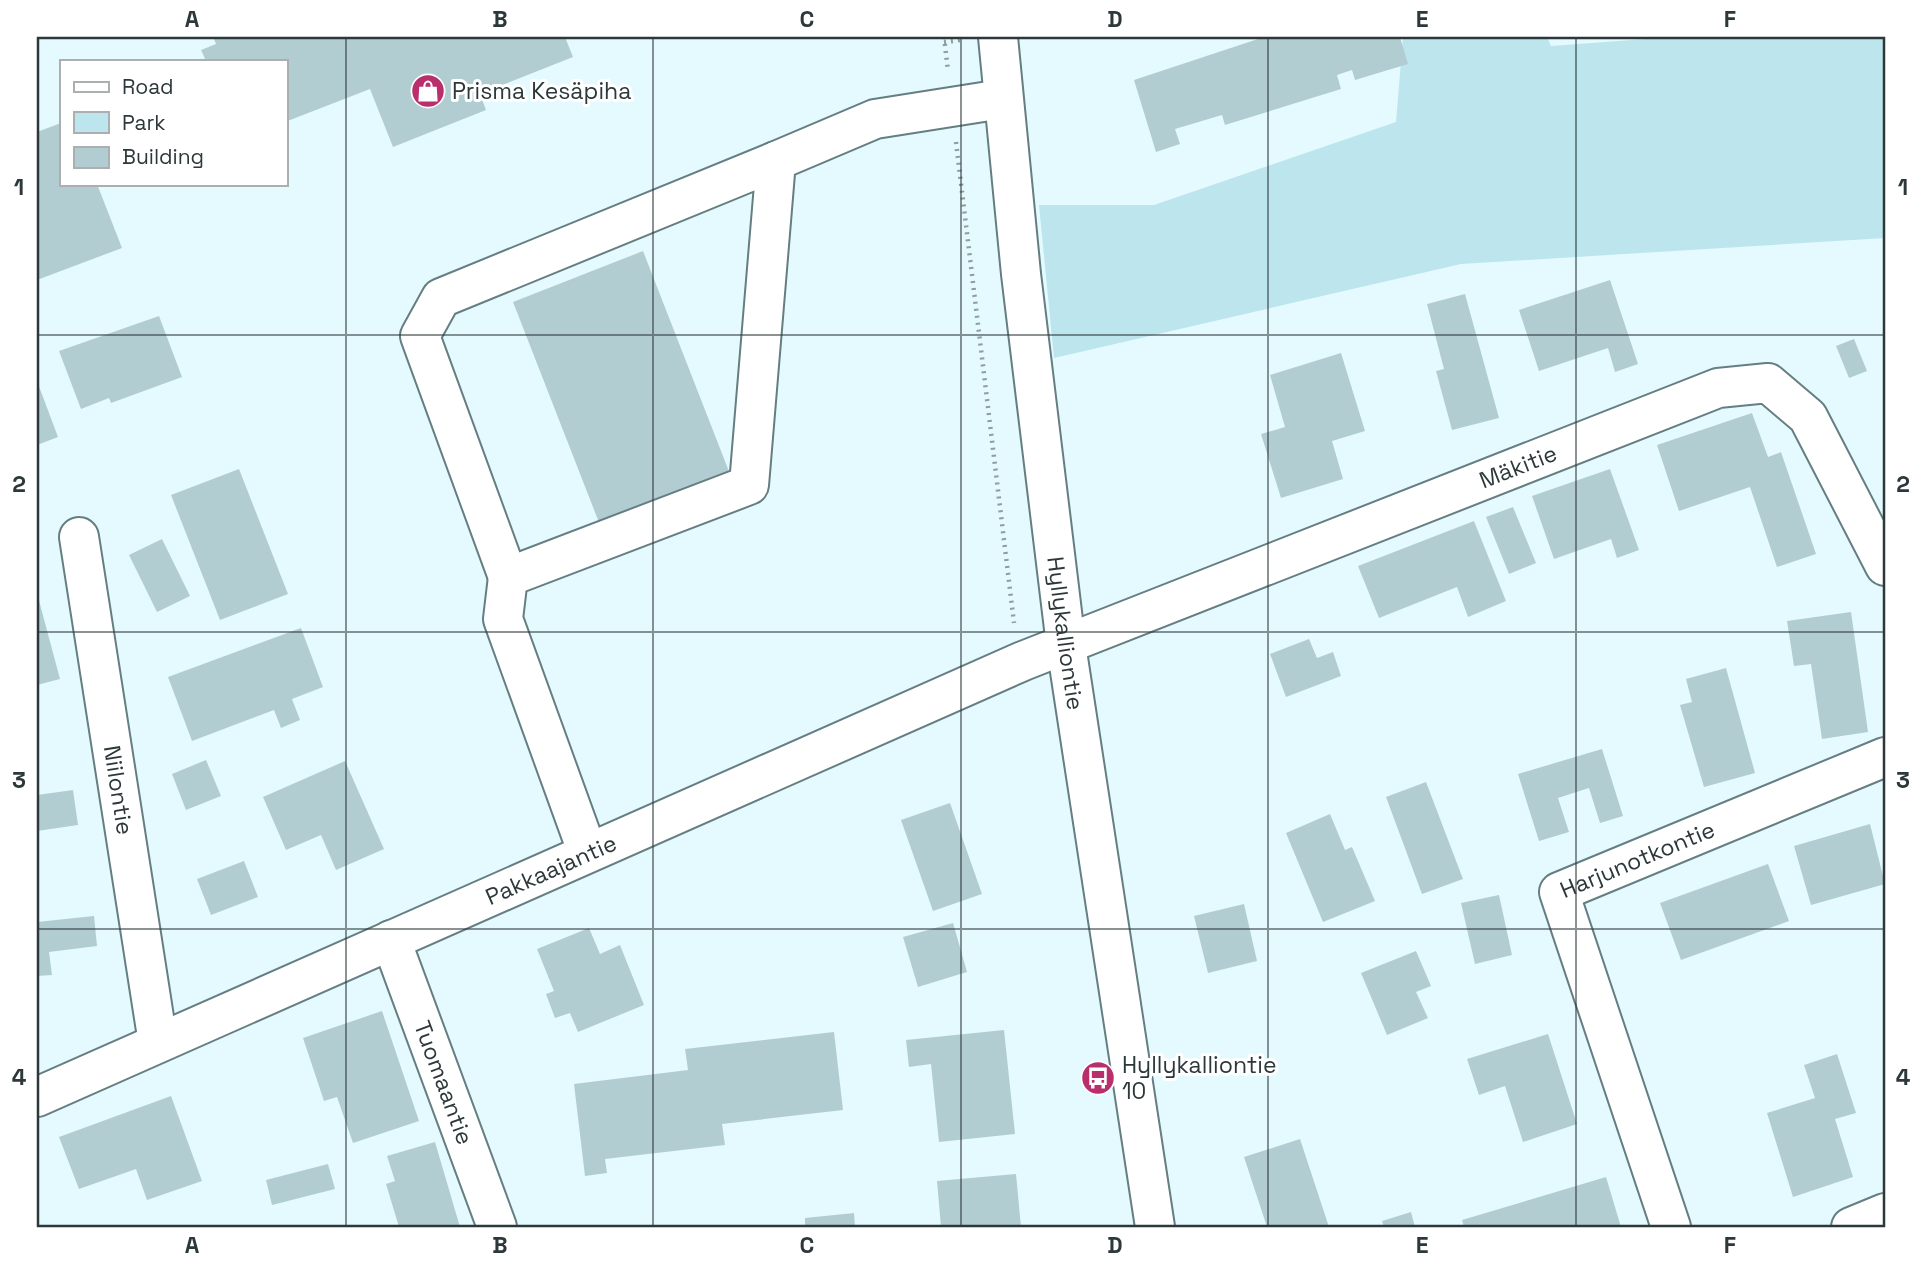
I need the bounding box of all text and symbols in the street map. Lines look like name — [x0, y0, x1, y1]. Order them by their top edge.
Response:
text: A — [185, 4, 200, 34]
text: B — [492, 4, 508, 34]
text: C — [800, 4, 814, 34]
text: D — [1107, 4, 1123, 34]
text: E — [1416, 4, 1428, 34]
text: F — [1724, 4, 1736, 34]
legend — [60, 60, 287, 186]
shop icon: Prisma Kesäpiha — [409, 72, 447, 110]
text: Road — [122, 73, 174, 100]
place label: Prisma Kesäpiha — [452, 76, 631, 106]
text: Park — [122, 109, 166, 136]
text: Building — [122, 143, 204, 170]
text: 1 — [14, 172, 24, 202]
text: 1 — [1898, 172, 1908, 202]
street label: Mäkitie — [1475, 438, 1561, 495]
text: 2 — [12, 469, 26, 499]
text: 2 — [1896, 469, 1910, 499]
street label: Hyllykalliontie — [1040, 555, 1091, 712]
street label: Niilontie — [97, 743, 140, 837]
text: 3 — [12, 765, 26, 795]
text: 3 — [1896, 765, 1910, 795]
street label: Harjunotkontie — [1555, 814, 1719, 905]
street label: Pakkaajantie — [481, 828, 621, 912]
street label: Tuomaantie — [407, 1016, 480, 1149]
place label: Hyllykalliontie 10 — [1122, 1050, 1277, 1106]
bus stop icon: Hyllykalliontie 10 — [1079, 1059, 1117, 1097]
text: 4 — [12, 1062, 27, 1092]
text: 4 — [1896, 1062, 1911, 1092]
text: A — [185, 1230, 200, 1260]
text: B — [492, 1230, 508, 1260]
text: C — [800, 1230, 814, 1260]
text: D — [1107, 1230, 1123, 1260]
text: E — [1416, 1230, 1428, 1260]
text: F — [1724, 1230, 1736, 1260]

